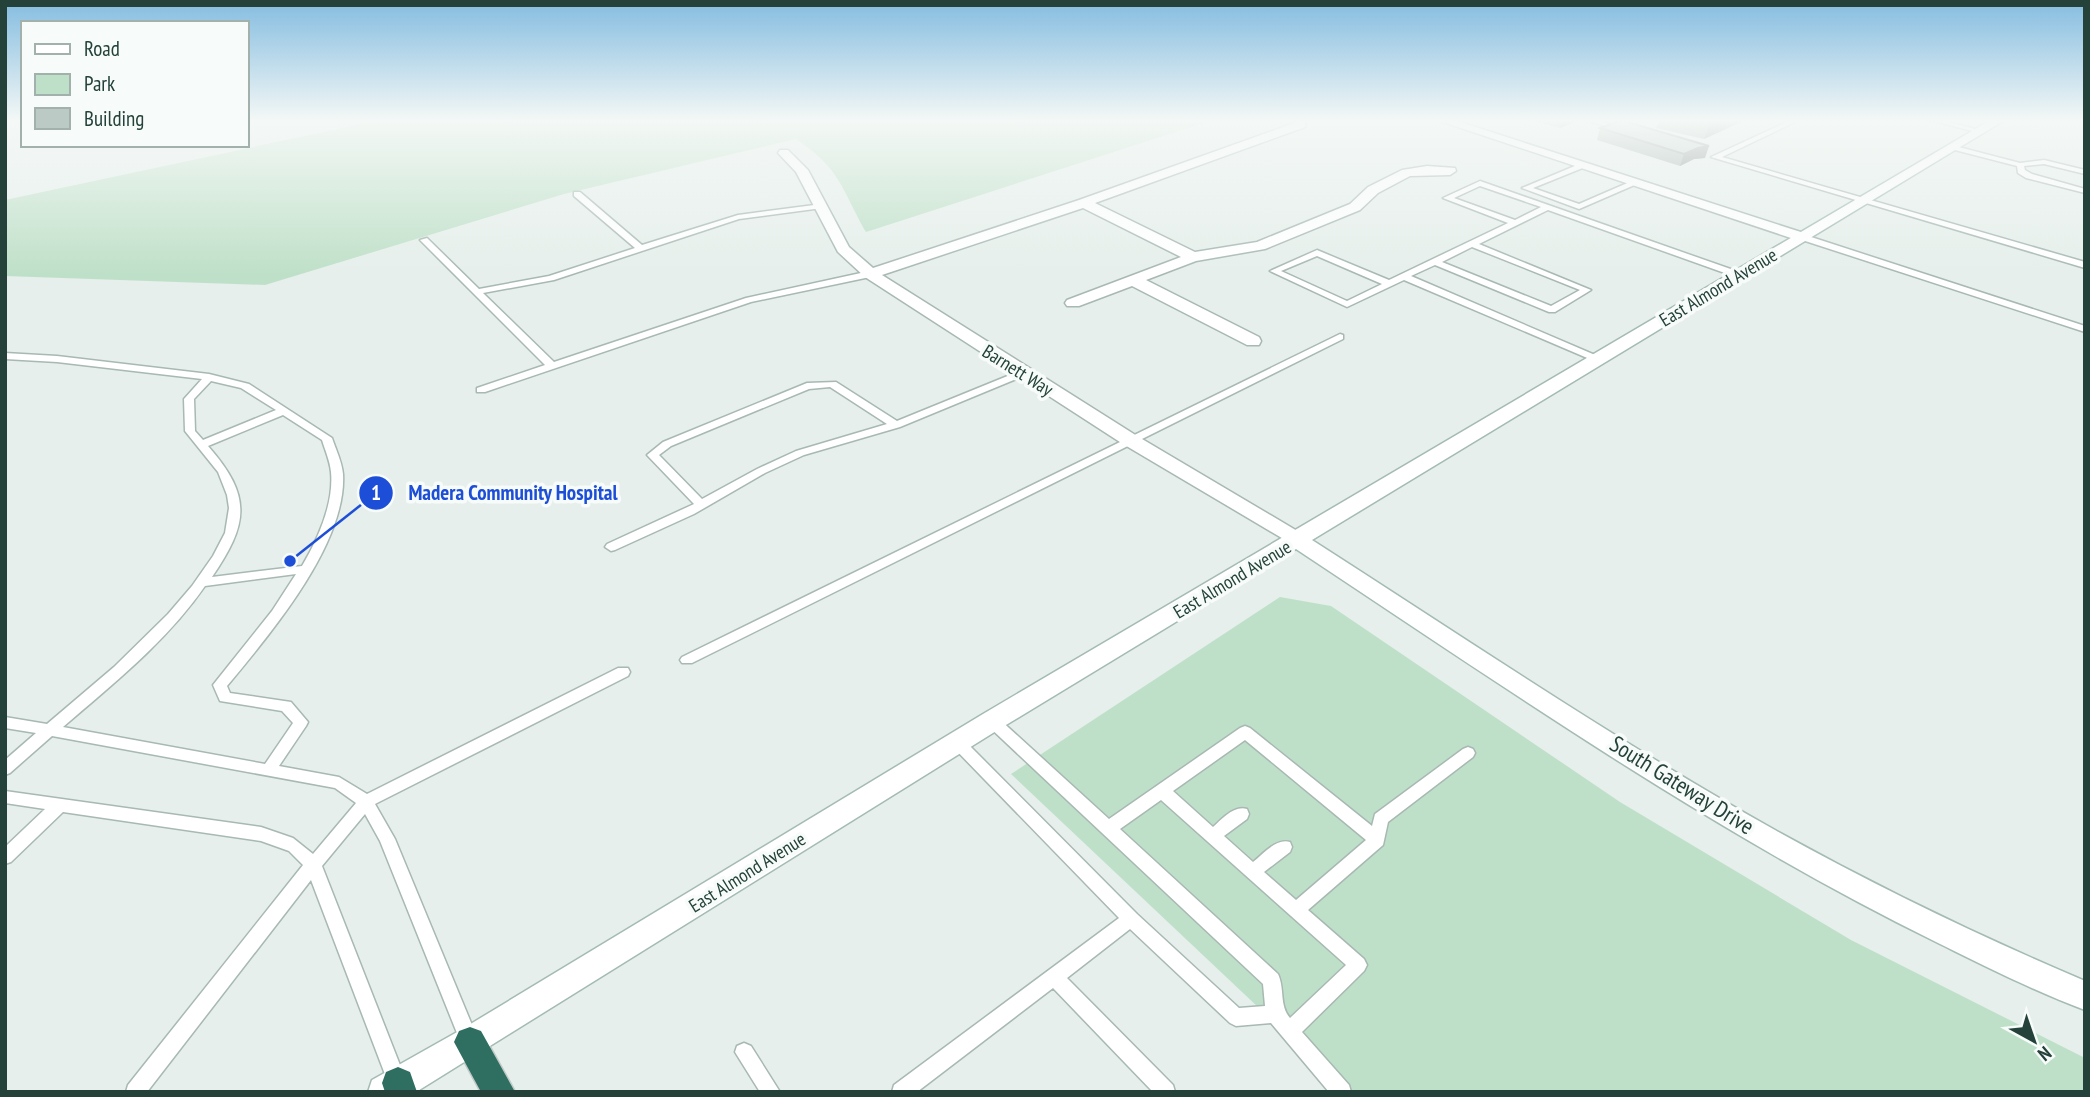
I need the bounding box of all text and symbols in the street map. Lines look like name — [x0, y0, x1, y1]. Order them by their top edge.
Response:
legend — [21, 21, 248, 147]
text: Road — [84, 35, 120, 62]
text: Park — [84, 70, 115, 97]
text: Building — [84, 105, 144, 132]
street label: East Almond Avenue — [1655, 242, 1781, 332]
street label: Barnett Way — [978, 339, 1059, 402]
callout: Madera Community Hospital — [359, 472, 632, 514]
text: 1 — [371, 479, 381, 506]
text: Madera Community Hospital — [408, 479, 618, 506]
street label: East Almond Avenue — [1169, 534, 1295, 624]
street label: South Gateway Drive — [1605, 729, 1760, 840]
street label: East Almond Avenue — [684, 826, 810, 917]
north arrow — [1999, 1006, 2069, 1076]
text: N — [2033, 1042, 2057, 1067]

